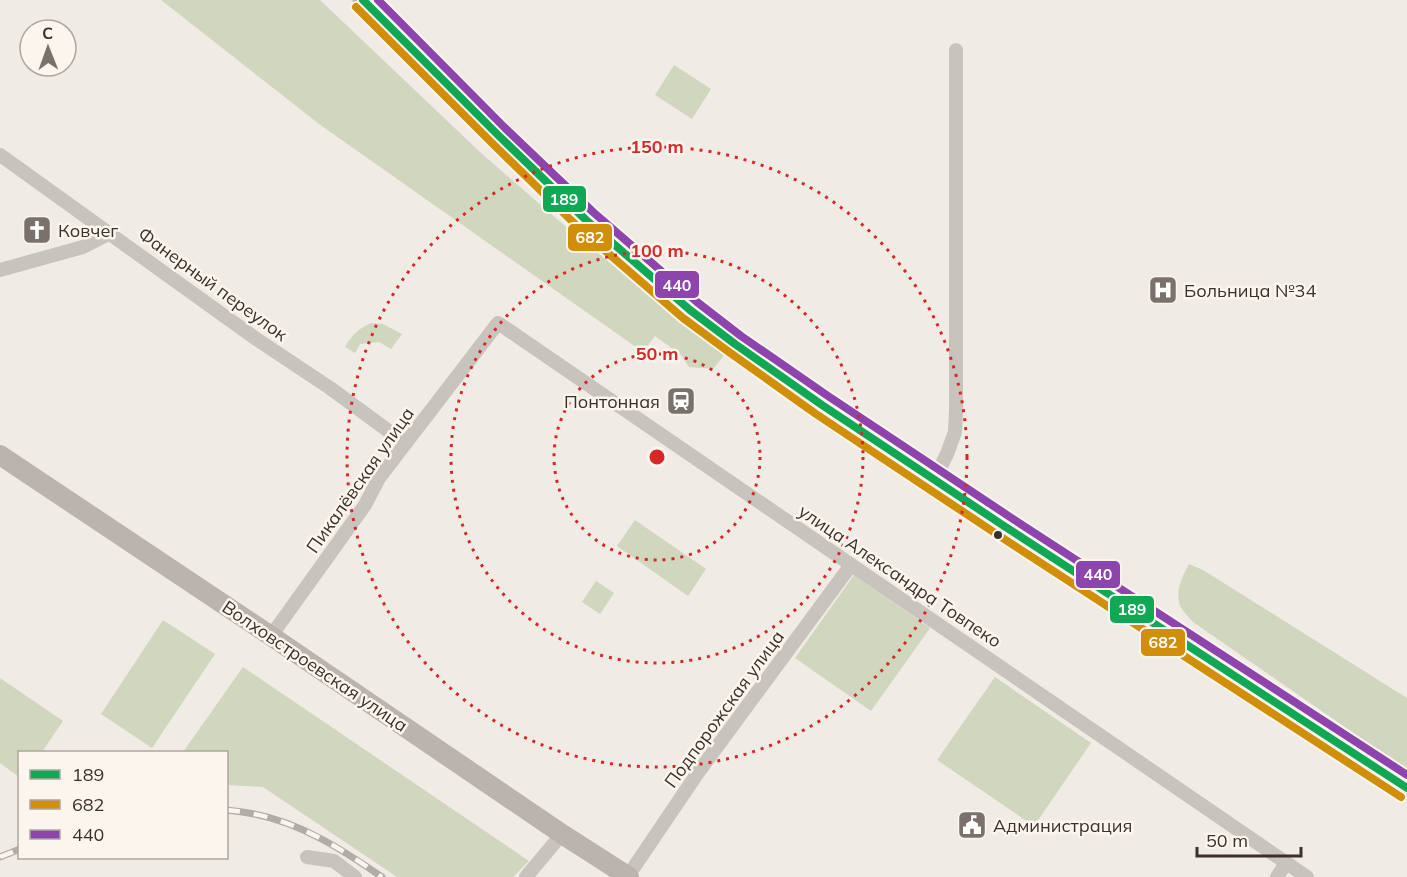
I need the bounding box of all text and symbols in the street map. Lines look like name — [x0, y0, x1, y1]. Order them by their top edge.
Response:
north arrow — [18, 18, 78, 78]
text: С — [42, 23, 53, 43]
text: 150 m — [630, 135, 684, 158]
line badge: 189 — [542, 185, 587, 213]
text: 189 — [550, 189, 578, 209]
church icon: Ковчег — [21, 214, 53, 246]
place label: Ковчег — [58, 219, 118, 242]
street label: Фанерный переулок — [134, 222, 293, 346]
line badge: 682 — [567, 223, 613, 252]
text: 682 — [576, 227, 604, 247]
text: 100 m — [630, 239, 684, 262]
line badge: 440 — [654, 270, 700, 299]
hospital icon: Больница №34 — [1147, 274, 1179, 306]
text: 440 — [663, 275, 691, 295]
place label: Больница №34 — [1184, 279, 1316, 302]
text: 50 m — [636, 342, 678, 365]
station icon: Понтонная — [665, 385, 697, 417]
place label: Понтонная — [564, 390, 660, 413]
street label: Пикалёвская улица — [301, 403, 419, 557]
centre of rings — [647, 447, 667, 467]
street label: улица Александра Товпеко — [794, 499, 1006, 653]
unlabelled marker — [992, 529, 1004, 541]
line badge: 440 — [1075, 560, 1121, 589]
text: 440 — [1084, 564, 1112, 584]
street label: Волховстроевская улица — [218, 595, 412, 737]
line badge: 189 — [1109, 595, 1155, 624]
text: 189 — [1118, 599, 1146, 619]
street label: Подпорожская улица — [659, 626, 789, 792]
line badge: 682 — [1140, 628, 1186, 657]
text: 682 — [1149, 632, 1177, 652]
legend — [18, 751, 228, 859]
text: 189 — [72, 763, 104, 786]
text: 682 — [72, 793, 104, 816]
public building icon: Администрация — [956, 809, 988, 841]
place label: Администрация — [993, 814, 1132, 837]
scale bar — [1197, 820, 1300, 858]
text: 440 — [72, 823, 104, 846]
text: 50 m — [1206, 829, 1248, 852]

